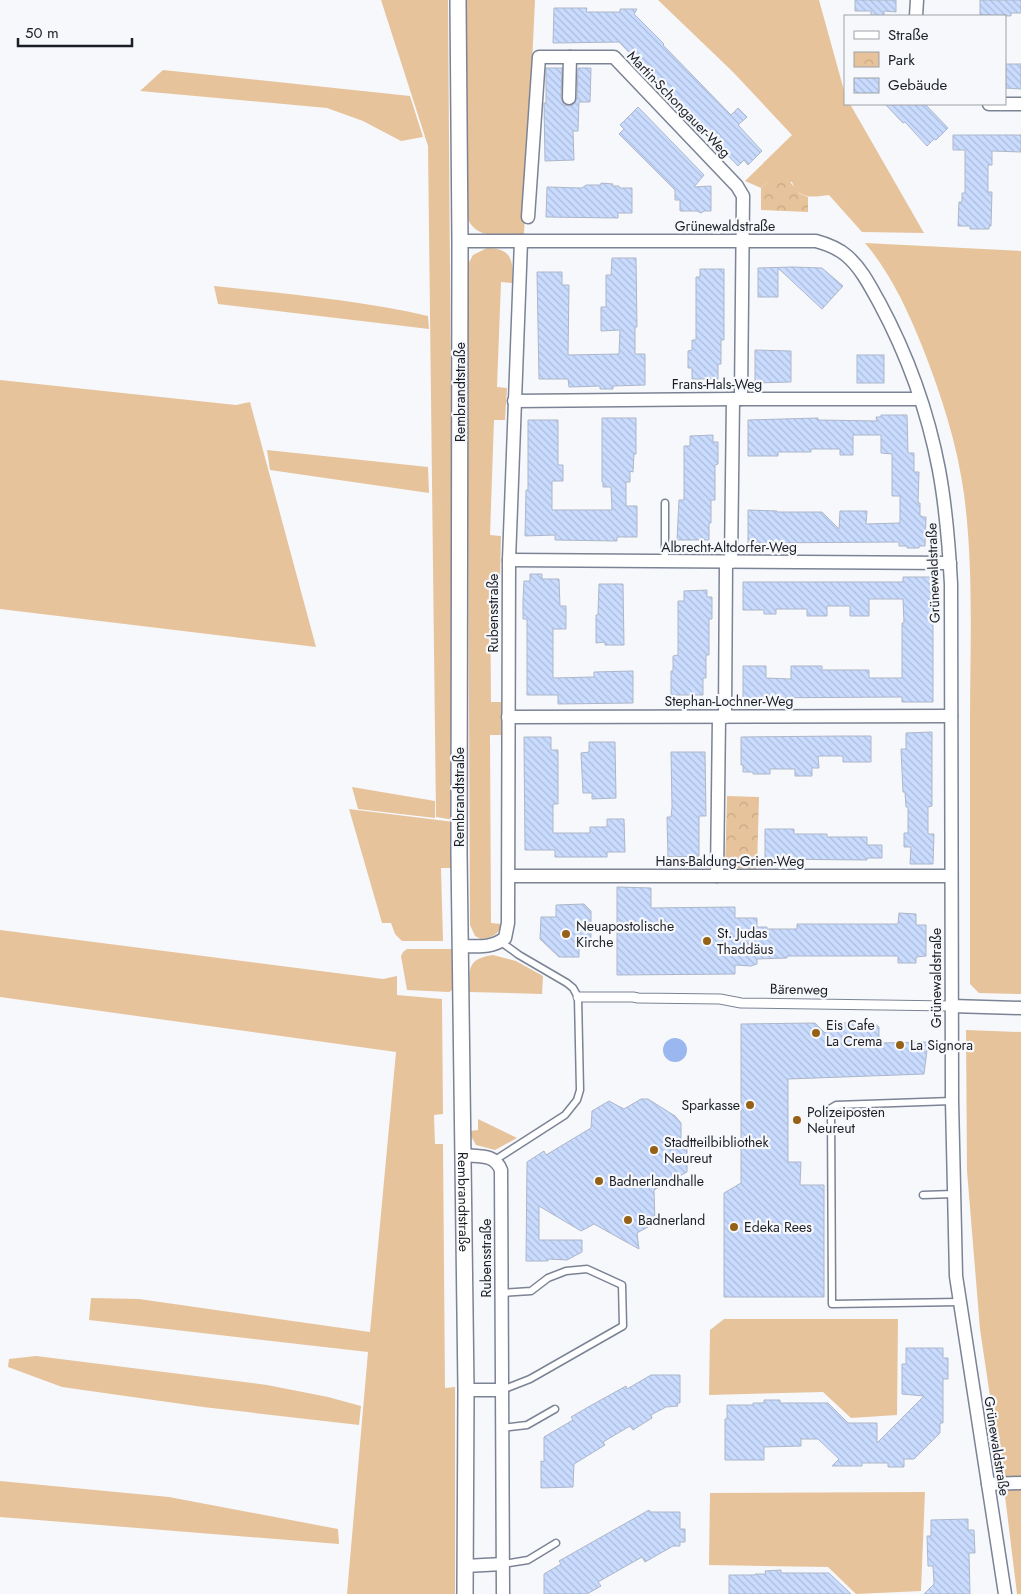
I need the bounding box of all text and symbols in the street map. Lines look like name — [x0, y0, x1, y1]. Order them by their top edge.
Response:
scale bar — [18, 15, 131, 47]
legend — [844, 15, 1006, 105]
text: 50 m — [25, 22, 59, 44]
text: Straße — [888, 24, 929, 46]
street label: Martin-Schongauer-Weg — [623, 46, 735, 162]
text: Park — [888, 49, 915, 71]
text: Gebäude — [888, 74, 948, 96]
street label: Grünewaldstraße — [675, 216, 775, 236]
street label: Rembrandtstraße — [450, 342, 470, 442]
street label: Frans-Hals-Weg — [672, 374, 762, 394]
street label: Grünewaldstraße — [921, 522, 945, 624]
street label: Albrecht-Altdorfer-Weg — [661, 537, 797, 557]
street label: Rubensstraße — [483, 573, 503, 653]
street label: Stephan-Lochner-Weg — [665, 691, 793, 711]
street label: Rembrandtstraße — [449, 747, 469, 847]
street label: Hans-Baldung-Grien-Weg — [656, 851, 804, 871]
place label: Neuapostolische Kirche — [576, 916, 674, 952]
place label: St. Judas Thaddäus — [717, 923, 774, 959]
marker: Neuapostolische Kirche — [560, 928, 572, 940]
street label: Grünewaldstraße — [926, 928, 946, 1028]
marker: St. Judas Thaddäus — [701, 935, 713, 947]
street label: Bärenweg — [770, 978, 828, 1000]
place label: Eis Cafe La Crema — [826, 1015, 882, 1051]
marker: Eis Cafe La Crema — [810, 1027, 822, 1039]
place label: La Signora — [910, 1035, 973, 1055]
marker: La Signora — [894, 1039, 906, 1051]
place label: Sparkasse — [681, 1095, 740, 1115]
marker: Sparkasse — [744, 1099, 756, 1111]
place label: Polizeiposten Neureut — [807, 1102, 885, 1138]
marker: Polizeiposten Neureut — [791, 1114, 803, 1126]
place label: Stadtteilbibliothek Neureut — [664, 1132, 770, 1168]
marker: Stadtteilbibliothek Neureut — [648, 1144, 660, 1156]
street label: Rembrandtstraße — [453, 1152, 474, 1252]
place label: Badnerlandhalle — [609, 1171, 704, 1191]
marker: Badnerlandhalle — [593, 1175, 605, 1187]
place label: Badnerland — [638, 1210, 705, 1230]
marker: Badnerland — [622, 1214, 634, 1226]
place label: Edeka Rees — [744, 1217, 812, 1237]
street label: Rubensstraße — [476, 1218, 496, 1298]
marker: Edeka Rees — [728, 1221, 740, 1233]
street label: Grünewaldstraße — [979, 1395, 1015, 1497]

